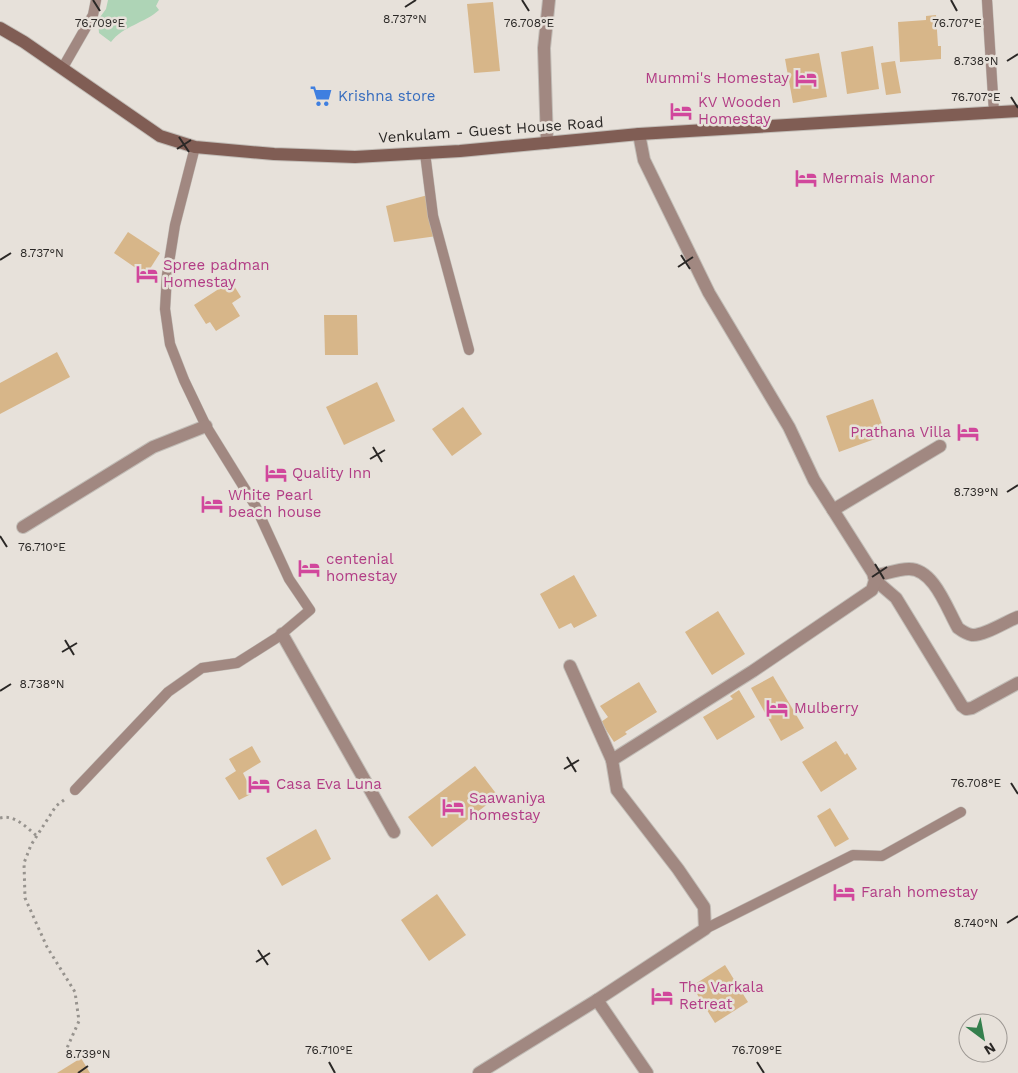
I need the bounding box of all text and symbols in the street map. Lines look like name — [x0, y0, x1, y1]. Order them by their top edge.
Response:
text: 8.737°N — [383, 12, 427, 26]
text: 76.709°E — [75, 16, 126, 30]
text: 76.708°E — [504, 16, 555, 30]
text: 76.707°E — [932, 16, 982, 30]
text: 8.738°N — [954, 54, 999, 68]
hotel icon: Mummi's Homestay — [793, 65, 819, 91]
place label: Mummi's Homestay — [645, 69, 789, 87]
supermarket icon: Krishna store — [308, 83, 334, 109]
place label: Krishna store — [338, 87, 435, 105]
text: 76.707°E — [951, 90, 1001, 104]
place label: KV Wooden Homestay — [698, 93, 781, 128]
hotel icon: KV Wooden Homestay — [668, 98, 694, 124]
street label: Venkulam - Guest House Road — [378, 113, 604, 147]
hotel icon: Mermais Manor — [793, 165, 819, 191]
place label: Mermais Manor — [822, 169, 935, 187]
text: 8.737°N — [20, 246, 64, 260]
place label: Spree padman Homestay — [163, 256, 270, 291]
hotel icon: Spree padman Homestay — [134, 261, 160, 287]
hotel icon: Prathana Villa — [955, 419, 981, 445]
place label: Prathana Villa — [850, 423, 952, 441]
hotel icon: Quality Inn — [263, 460, 289, 486]
place label: Quality Inn — [292, 464, 371, 482]
text: 8.739°N — [953, 485, 999, 499]
place label: White Pearl beach house — [228, 486, 321, 521]
hotel icon: White Pearl beach house — [199, 491, 225, 517]
text: 76.710°E — [18, 540, 66, 554]
place label: centenial homestay — [326, 550, 397, 585]
hotel icon: centenial homestay — [296, 555, 322, 581]
text: 8.738°N — [20, 677, 65, 691]
hotel icon: Mulberry — [764, 695, 790, 721]
place label: Mulberry — [794, 699, 859, 717]
hotel icon: Casa Eva Luna — [246, 771, 272, 797]
place label: Casa Eva Luna — [276, 775, 382, 793]
text: 76.708°E — [951, 776, 1002, 790]
place label: Saawaniya homestay — [469, 789, 546, 824]
hotel icon: Saawaniya homestay — [440, 794, 466, 820]
hotel icon: Farah homestay — [831, 879, 857, 905]
place label: Farah homestay — [861, 883, 978, 901]
text: 8.740°N — [954, 916, 998, 930]
place label: The Varkala Retreat — [679, 978, 764, 1013]
hotel icon: The Varkala Retreat — [649, 983, 675, 1009]
north arrow — [958, 1013, 1008, 1063]
text: N — [981, 1039, 999, 1059]
text: 76.710°E — [305, 1043, 353, 1057]
text: 76.709°E — [732, 1043, 783, 1057]
text: 8.739°N — [65, 1047, 111, 1061]

